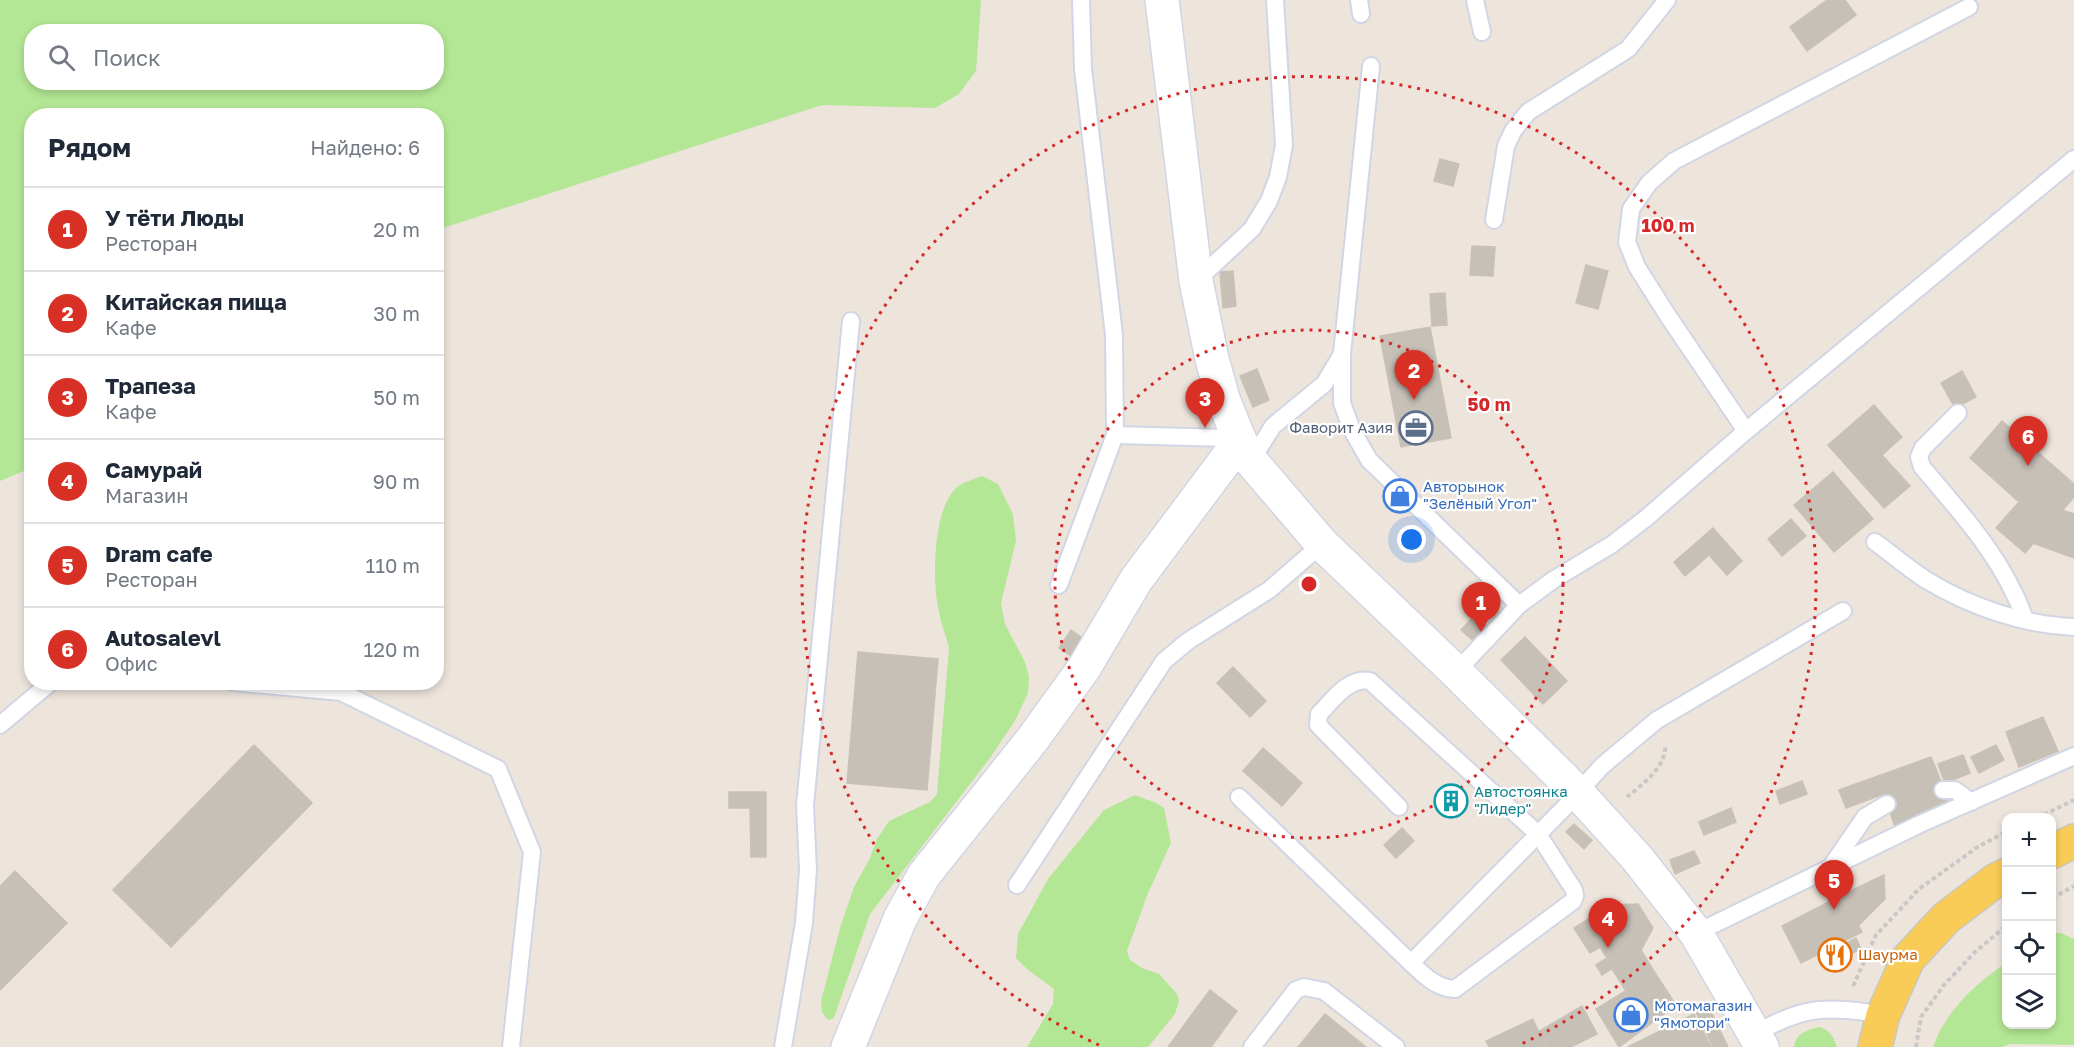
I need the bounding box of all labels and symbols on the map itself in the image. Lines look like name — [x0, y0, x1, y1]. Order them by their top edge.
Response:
text: 100 m — [1642, 214, 1694, 236]
pin: 2 — [1394, 350, 1434, 400]
pin: 3 — [1186, 378, 1224, 428]
text: 50 m — [1468, 393, 1510, 415]
office icon: Фаворит Азия — [1398, 410, 1434, 446]
pin: 6 — [2008, 416, 2048, 466]
place label: Фаворит Азия — [1289, 418, 1393, 436]
place label: Авторынок "Зелёный Угол" — [1423, 477, 1537, 512]
shop icon: Авторынок "Зелёный Угол" — [1382, 478, 1418, 514]
your location — [1397, 525, 1426, 554]
centre of rings — [1299, 574, 1319, 594]
pin: 1 — [1462, 582, 1500, 632]
place label: Автостоянка "Лидер" — [1474, 782, 1568, 817]
building icon: Автостоянка "Лидер" — [1433, 783, 1469, 819]
pin: 5 — [1814, 860, 1854, 910]
pin: 4 — [1588, 898, 1628, 948]
restaurant icon: Шаурма — [1817, 937, 1853, 973]
place label: Шаурма — [1858, 945, 1918, 963]
place label: Мотомагазин "Ямотори" — [1654, 996, 1752, 1031]
shop icon: Мотомагазин "Ямотори" — [1613, 997, 1649, 1033]

